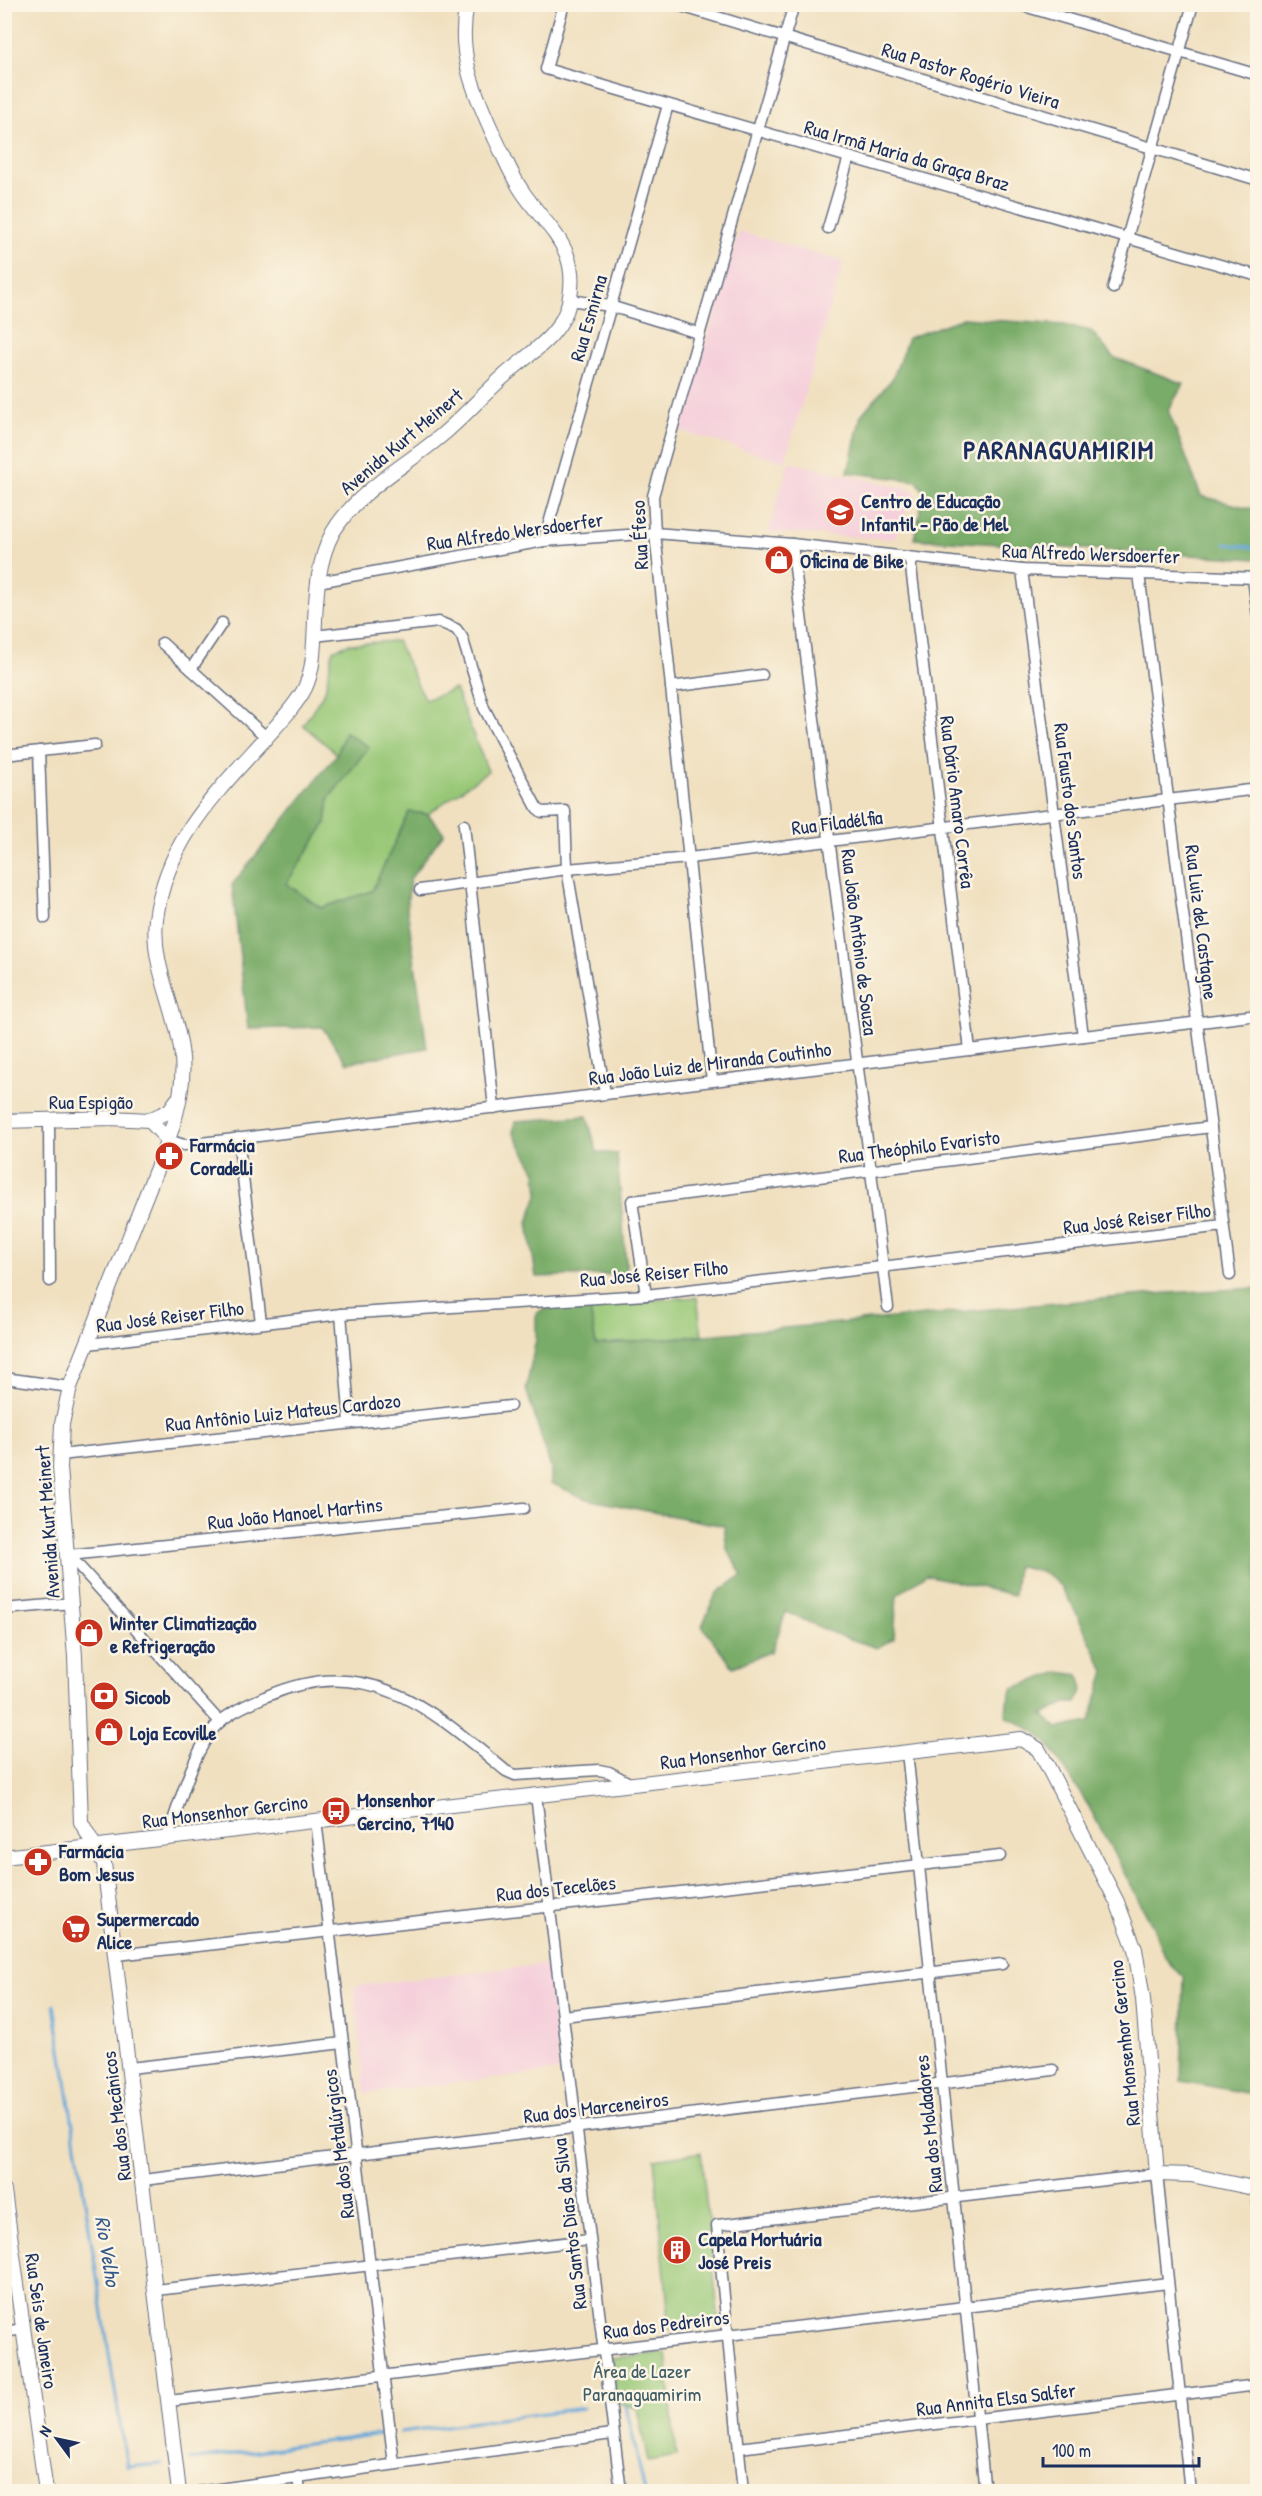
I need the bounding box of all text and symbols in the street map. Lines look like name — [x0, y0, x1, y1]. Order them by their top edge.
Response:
street label: Rua Pastor Rogério Vieira — [879, 35, 1063, 115]
street label: Rua Irmã Maria da Graça Braz — [801, 113, 1013, 197]
street label: Rua Esmirna — [563, 271, 613, 364]
street label: Avenida Kurt Meinert — [334, 381, 469, 501]
district label: PARANAGUAMIRIM — [963, 432, 1155, 467]
place label: Centro de Educação Infantil - Pão de Mel — [861, 487, 1009, 537]
school or university icon: Centro de Educação Infantil - Pão de Mel — [824, 496, 856, 528]
street label: Rua Éfeso — [624, 500, 654, 570]
street label: Rua Alfredo Wersdoerfer — [425, 505, 605, 557]
street label: Rua Alfredo Wersdoerfer — [1002, 536, 1181, 570]
shop icon: Oficina de Bike — [763, 544, 795, 576]
place label: Oficina de Bike — [800, 547, 904, 574]
street label: Rua Dário Amaro Corrêa — [934, 714, 982, 890]
street label: Rua Fausto dos Santos — [1048, 721, 1094, 881]
street label: Rua Filadélfia — [790, 803, 884, 841]
street label: Rua Luiz del Castagne — [1179, 843, 1225, 1001]
street label: Rua João Antônio de Souza — [835, 847, 885, 1037]
street label: Rua João Luiz de Miranda Coutinho — [587, 1035, 833, 1091]
street label: Rua Espigão — [49, 1088, 133, 1115]
street label: Rua Theóphilo Evaristo — [837, 1123, 1001, 1169]
place label: Farmácia Coradelli — [189, 1131, 255, 1181]
pharmacy icon: Farmácia Coradelli — [153, 1140, 185, 1172]
street label: Rua José Reiser Filho — [1062, 1196, 1212, 1240]
street label: Rua José Reiser Filho — [579, 1253, 729, 1293]
street label: Rua José Reiser Filho — [95, 1294, 245, 1338]
street label: Rua Antônio Luiz Mateus Cardozo — [164, 1386, 402, 1438]
street label: Avenida Kurt Meinert — [28, 1444, 66, 1599]
street label: Rua João Manoel Martins — [206, 1490, 384, 1536]
place label: Winter Climatização e Refrigeração — [110, 1609, 257, 1660]
shop icon: Winter Climatização e Refrigeração — [73, 1617, 105, 1649]
bank icon: Sicoob — [88, 1680, 120, 1712]
place label: Sicoob — [125, 1683, 171, 1710]
shop icon: Loja Ecoville — [93, 1716, 125, 1748]
place label: Loja Ecoville — [130, 1719, 216, 1746]
street label: Rua Monsenhor Gercino — [659, 1728, 827, 1776]
place label: Monsenhor Gercino, 7140 — [357, 1786, 454, 1836]
street label: Rua Monsenhor Gercino — [141, 1787, 309, 1835]
bus stop icon: Monsenhor Gercino, 7140 — [320, 1795, 352, 1827]
place label: Farmácia Bom Jesus — [58, 1837, 134, 1887]
pharmacy icon: Farmácia Bom Jesus — [22, 1846, 54, 1878]
street label: Rua dos Tecelões — [495, 1868, 617, 1908]
place label: Supermercado Alice — [97, 1905, 199, 1955]
supermarket icon: Supermercado Alice — [60, 1913, 92, 1945]
street label: Rua Monsenhor Gercino — [1102, 1959, 1146, 2127]
street label: Rua dos Mecânicos — [95, 2049, 137, 2182]
street label: Rua dos Moldadores — [907, 2054, 949, 2194]
street label: Rua dos Metalúrgicos — [315, 2068, 361, 2220]
street label: Rua dos Marceneiros — [522, 2085, 670, 2129]
street label: Rua Santos Dias da Silva — [545, 2137, 593, 2311]
water label: Rio Velho — [88, 2214, 128, 2290]
place label: Capela Mortuária José Preis — [698, 2225, 822, 2275]
building icon: Capela Mortuária José Preis — [661, 2234, 693, 2266]
street label: Rua Seis de Janeiro — [19, 2252, 65, 2390]
street label: Rua dos Pedreiros — [601, 2303, 731, 2345]
park label: Área de Lazer Paranaguamirim — [583, 2357, 701, 2407]
street label: Rua Annita Elsa Salfer — [915, 2376, 1078, 2422]
north arrow — [27, 2409, 87, 2469]
text: N — [33, 2421, 56, 2440]
scale bar — [1043, 2430, 1199, 2468]
text: 100 m — [1052, 2438, 1091, 2463]

